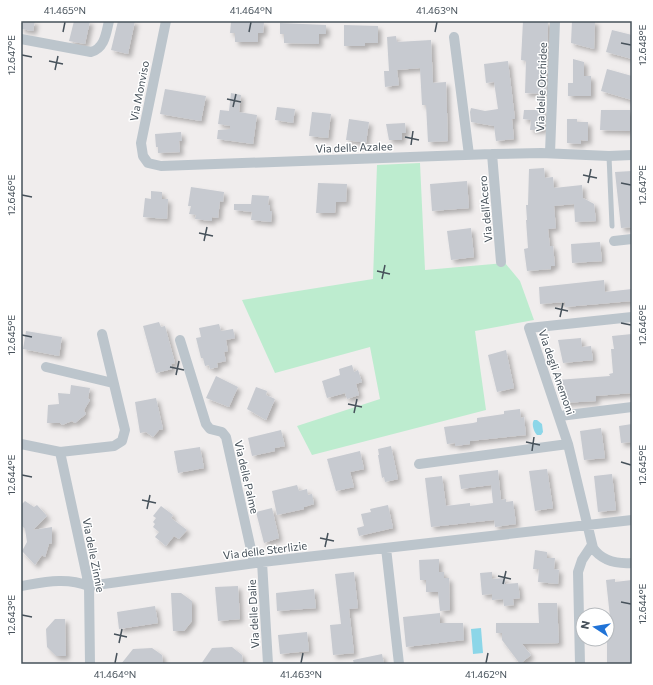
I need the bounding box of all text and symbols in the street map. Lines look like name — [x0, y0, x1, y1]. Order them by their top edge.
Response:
text: 41.465°N — [44, 4, 86, 16]
text: 41.464°N — [230, 4, 272, 16]
text: 41.463°N — [416, 4, 458, 16]
text: 12.648°E — [636, 25, 648, 65]
text: 12.647°E — [5, 35, 17, 75]
street label: Via delle Orchidee — [533, 42, 549, 132]
street label: Via Monviso — [127, 59, 151, 122]
street label: Via delle Azalee — [315, 139, 393, 155]
text: 12.647°E — [636, 165, 648, 205]
text: 12.646°E — [5, 175, 17, 215]
street label: Via dell'Acero — [476, 175, 494, 243]
text: 12.646°E — [636, 305, 648, 345]
text: 12.645°E — [5, 315, 17, 355]
street label: Via degli Anemoni — [536, 328, 578, 416]
street label: Via delle Palme — [232, 439, 262, 515]
text: 12.645°E — [636, 445, 648, 485]
text: 12.644°E — [5, 455, 17, 495]
street label: Via delle Zinnie — [80, 517, 108, 593]
street label: Via delle Sterlizie — [222, 538, 308, 562]
street label: Via delle Dalie — [245, 579, 261, 649]
text: 12.644°E — [636, 584, 648, 624]
text: 12.643°E — [5, 595, 17, 635]
north arrow — [575, 607, 615, 647]
text: N — [578, 619, 592, 630]
text: 41.464°N — [94, 668, 136, 680]
text: 41.463°N — [280, 668, 322, 680]
text: 41.462°N — [465, 668, 507, 680]

